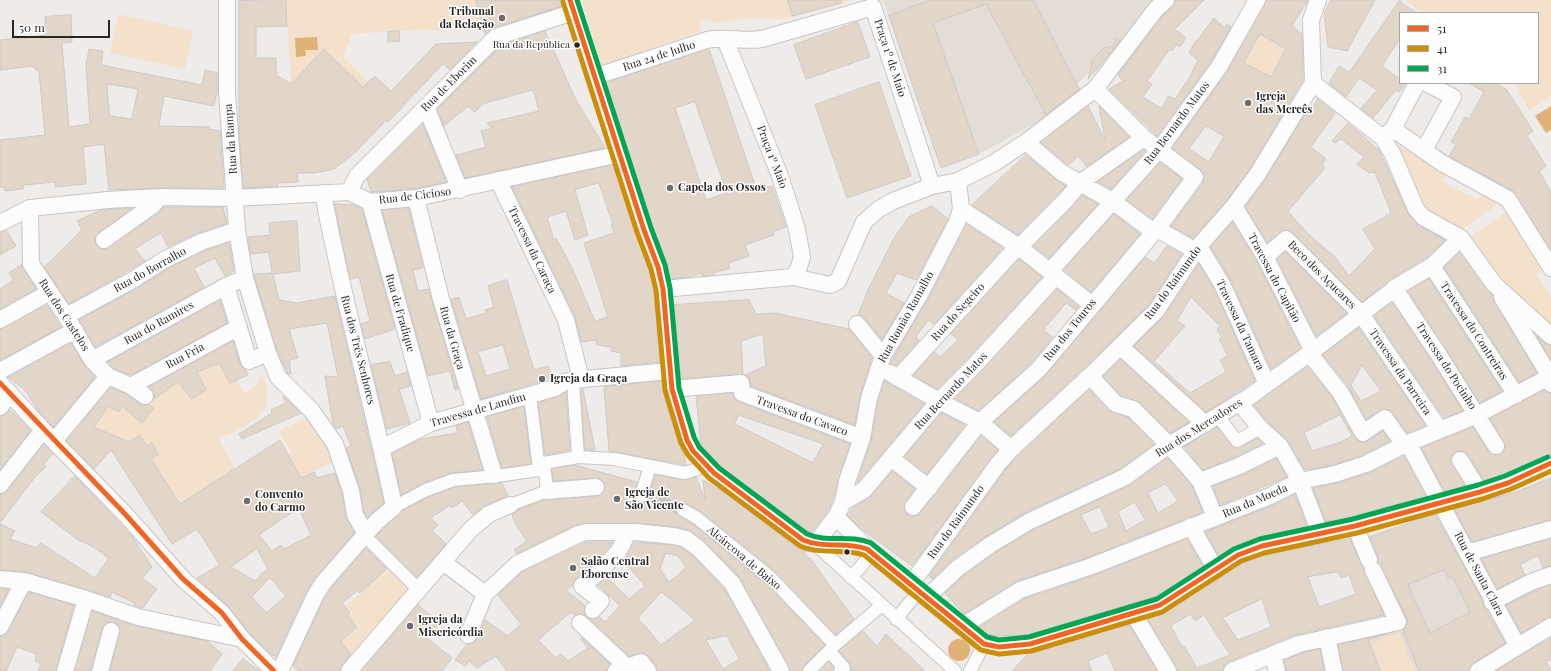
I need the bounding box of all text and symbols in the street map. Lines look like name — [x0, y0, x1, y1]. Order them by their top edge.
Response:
place label: Tribunal da Relação — [440, 5, 494, 31]
scale bar — [14, 12, 112, 38]
legend — [1399, 12, 1539, 84]
marker: Tribunal da Relação — [497, 13, 507, 23]
street label: Praça 1º de Maio — [871, 17, 909, 99]
text: 50 m — [19, 19, 45, 35]
text: 51 — [1437, 20, 1446, 36]
street label: Rua 24 de Julho — [621, 38, 697, 74]
place label: Rua da República — [493, 39, 570, 51]
marker: Rua da República — [572, 40, 582, 50]
text: 41 — [1437, 40, 1447, 56]
street label: Rua de Eborim — [418, 53, 480, 115]
text: 31 — [1437, 60, 1447, 76]
street label: Rua Bernardo Matos — [1141, 79, 1213, 167]
place label: Igreja das Mercês — [1256, 90, 1312, 116]
marker: Igreja das Mercês — [1243, 98, 1253, 108]
street label: Rua da Rampa — [222, 103, 240, 175]
street label: Praça 1º Maio — [754, 124, 790, 190]
place label: Capela dos Ossos — [678, 181, 766, 195]
marker: Capela dos Ossos — [665, 183, 675, 193]
street label: Rua de Cicioso — [378, 185, 452, 207]
street label: Travessa da Caraça — [505, 204, 559, 296]
street label: Travessa do Capitão — [1245, 231, 1303, 325]
street label: Beco dos Açucares — [1285, 238, 1359, 312]
street label: Rua do Raimundo — [1142, 244, 1204, 322]
street label: Rua do Borralho — [112, 245, 188, 295]
street label: Rua Romão Ramalho — [875, 269, 937, 365]
street label: Rua de Fradique — [383, 272, 417, 354]
street label: Rua dos Castelos — [36, 277, 92, 353]
street label: Travessa da Tamara — [1213, 278, 1267, 372]
street label: Rua do Segeiro — [928, 280, 988, 344]
street label: Travessa do Contreiras — [1437, 280, 1511, 382]
street label: Rua dos Três Senhores — [338, 294, 378, 406]
street label: Rua dos Touros — [1041, 296, 1099, 364]
street label: Rua do Ramires — [122, 298, 196, 348]
street label: Rua da Graça — [437, 305, 467, 371]
street label: Travessa do Pocinho — [1413, 320, 1479, 412]
street label: Travessa da Parreira — [1366, 326, 1434, 418]
street label: Rua Fria — [164, 340, 206, 372]
street label: Rua Bernardo Matos — [912, 350, 990, 432]
place label: Igreja da Graça — [550, 372, 627, 386]
marker: Igreja da Graça — [537, 374, 547, 384]
street label: Travessa de Landim — [429, 390, 527, 430]
street label: Travessa do Cavaco — [754, 393, 850, 439]
street label: Rua dos Mercadores — [1153, 396, 1245, 460]
street label: Rua da Moeda — [1221, 481, 1289, 521]
street label: Rua do Raimundo — [925, 483, 987, 561]
place label: Igreja de São Vicente — [625, 486, 683, 512]
place label: Convento do Carmo — [255, 488, 305, 514]
marker: Igreja de São Vicente — [612, 494, 622, 504]
marker: Convento do Carmo — [242, 496, 252, 506]
street label: Alcárcova de Baixo — [704, 523, 784, 593]
street label: Rua de Santa Clara — [1451, 530, 1507, 618]
unlabelled marker — [842, 547, 852, 557]
place label: Salão Central Eborense — [581, 555, 649, 581]
marker: Salão Central Eborense — [568, 563, 578, 573]
place label: Igreja da Misericórdia — [418, 613, 483, 639]
marker: Igreja da Misericórdia — [405, 621, 415, 631]

